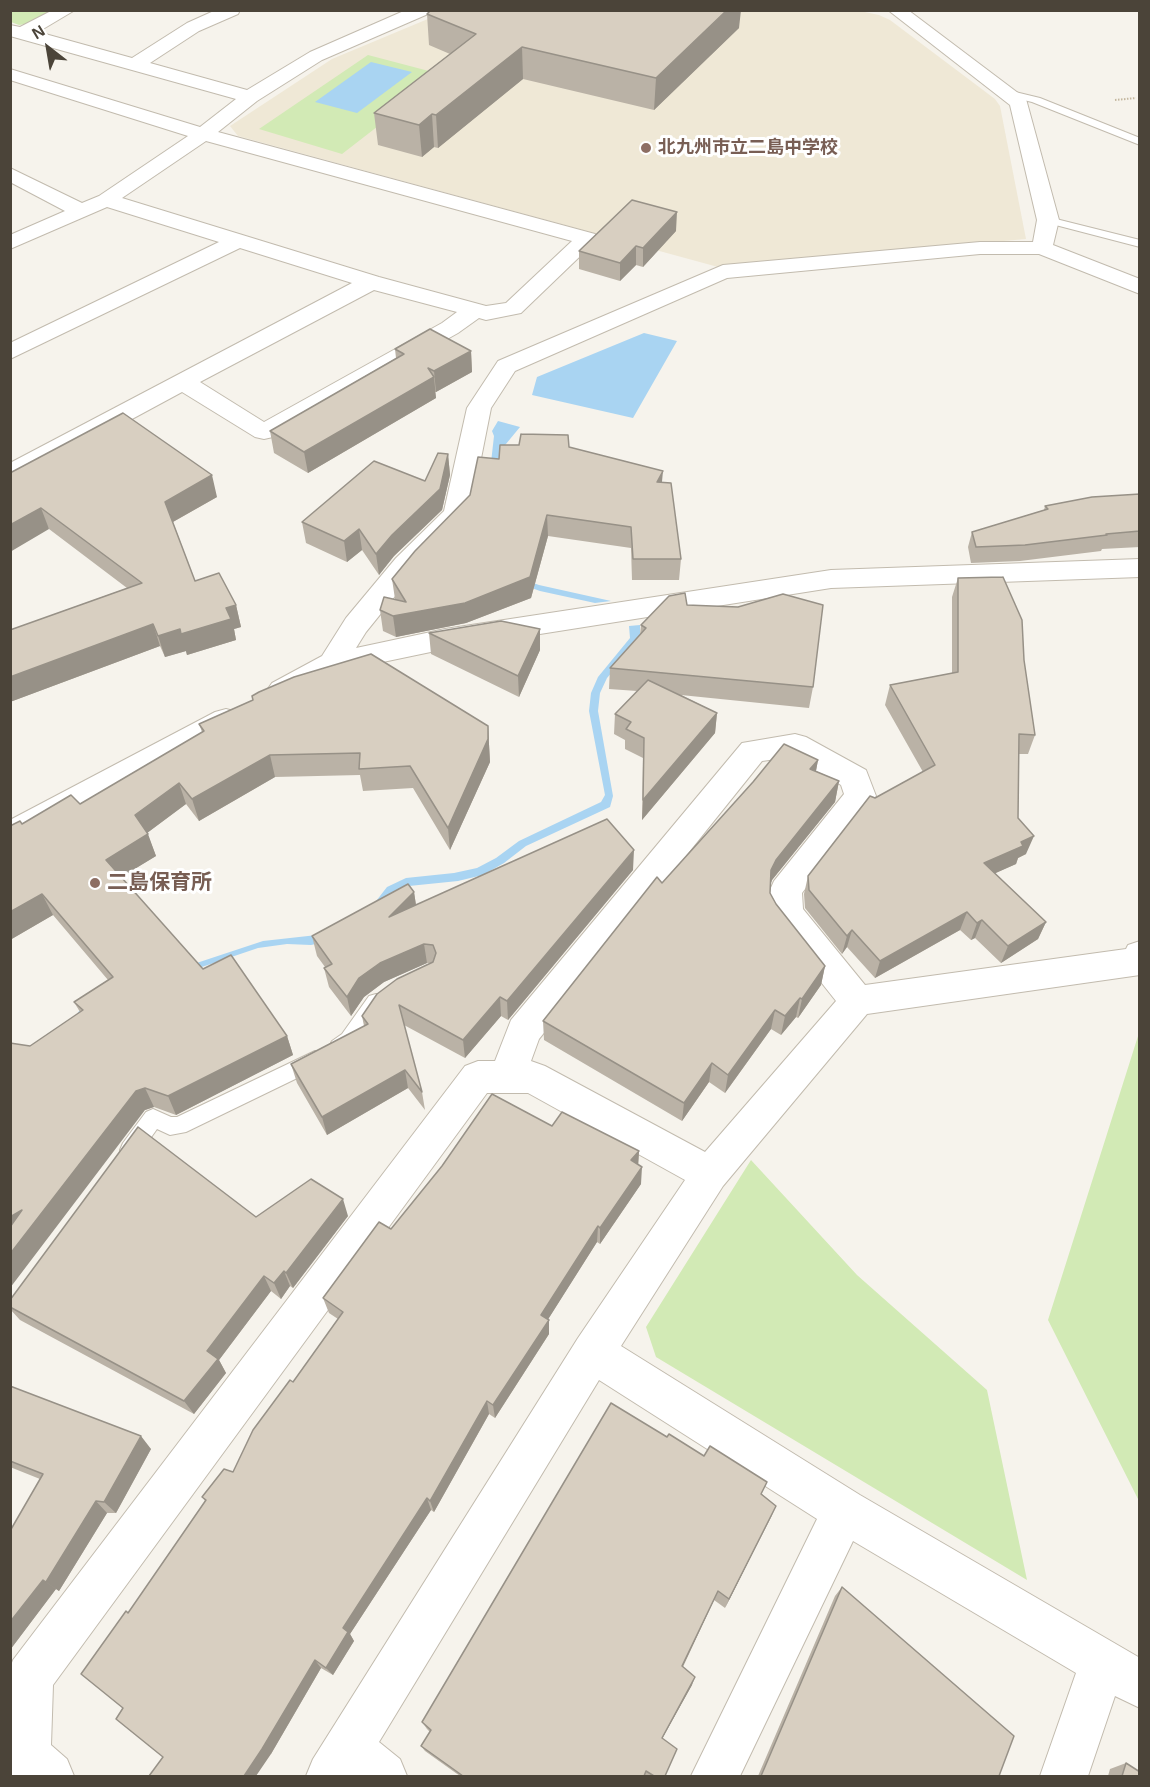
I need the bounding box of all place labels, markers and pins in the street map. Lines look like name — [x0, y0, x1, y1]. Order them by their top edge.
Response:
place label: 北九州市立二島中学校 — [658, 137, 838, 159]
marker: 北九州市立二島中学校 — [639, 141, 653, 155]
place label: 二島保育所 — [107, 870, 212, 896]
marker: 二島保育所 — [88, 876, 102, 890]

